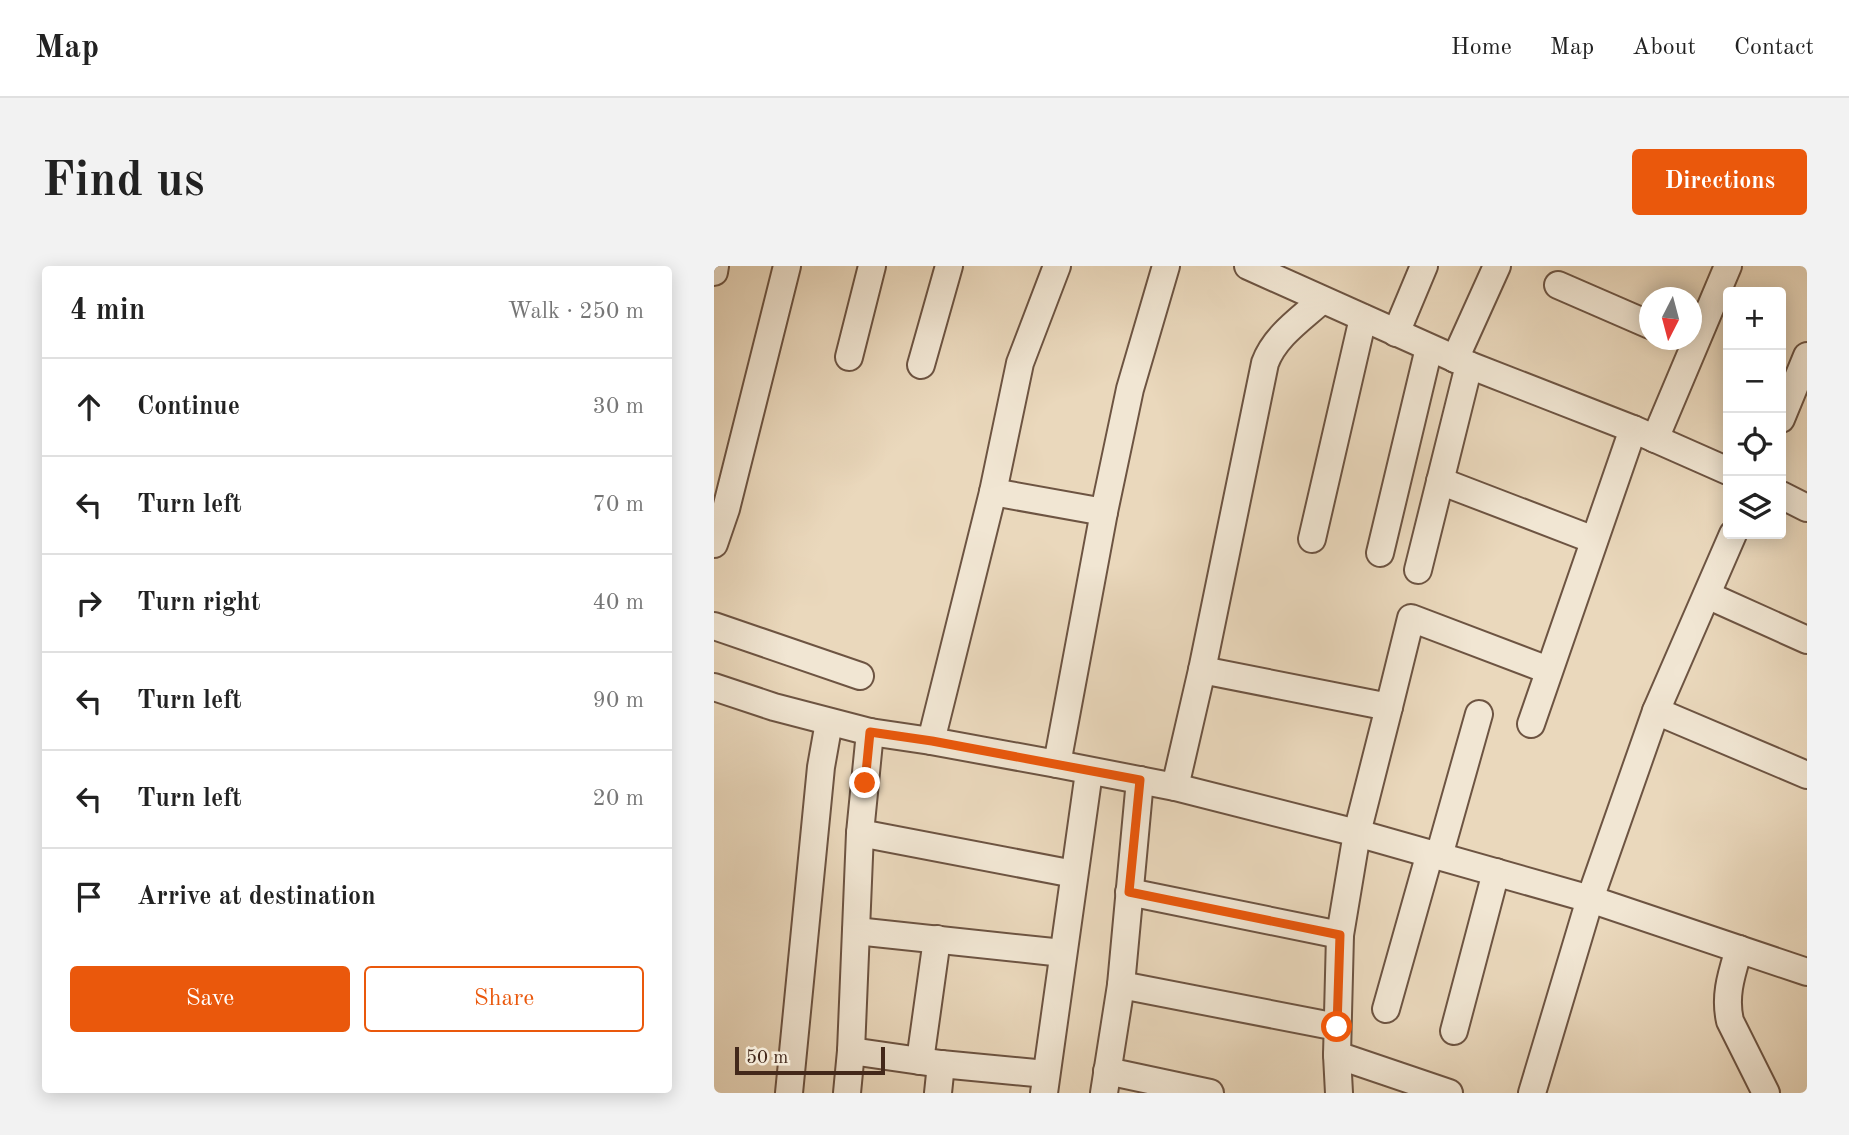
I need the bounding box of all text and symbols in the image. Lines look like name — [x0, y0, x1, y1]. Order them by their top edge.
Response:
text: Map — [35, 32, 99, 65]
text: Home — [1451, 36, 1512, 60]
text: Map — [1550, 36, 1594, 60]
text: About — [1632, 36, 1696, 60]
text: Contact — [1734, 36, 1814, 60]
button: Directions — [1632, 149, 1807, 215]
text: Find us — [42, 158, 205, 207]
north arrow — [1639, 287, 1702, 350]
map controls — [1723, 287, 1786, 539]
button: + — [1723, 287, 1786, 350]
text: 4 min — [70, 296, 145, 326]
text: Walk · 250 m — [508, 300, 644, 323]
button: − — [1723, 350, 1786, 413]
icon: ahead — [70, 388, 108, 426]
text: Continue — [137, 394, 240, 420]
text: 30 m — [593, 395, 644, 418]
button: locate — [1723, 413, 1786, 476]
button: layers — [1723, 476, 1786, 539]
icon: left — [70, 486, 108, 524]
text: Turn left — [137, 492, 242, 518]
text: 70 m — [593, 493, 644, 516]
icon: right — [70, 584, 108, 622]
text: Turn right — [137, 590, 260, 616]
text: 40 m — [593, 591, 644, 614]
icon: left — [70, 682, 108, 720]
text: Turn left — [137, 688, 242, 714]
text: 90 m — [593, 689, 644, 712]
route end — [849, 767, 880, 798]
icon: left — [70, 780, 108, 818]
text: Turn left — [137, 786, 242, 812]
text: 20 m — [593, 787, 644, 810]
icon: arrive — [70, 878, 108, 916]
text: Arrive at destination — [137, 884, 376, 910]
button: Save — [70, 966, 350, 1032]
button: Share — [364, 966, 644, 1032]
route start — [1321, 1011, 1352, 1042]
scale bar — [735, 1044, 886, 1076]
text: 50 m — [746, 1049, 788, 1068]

